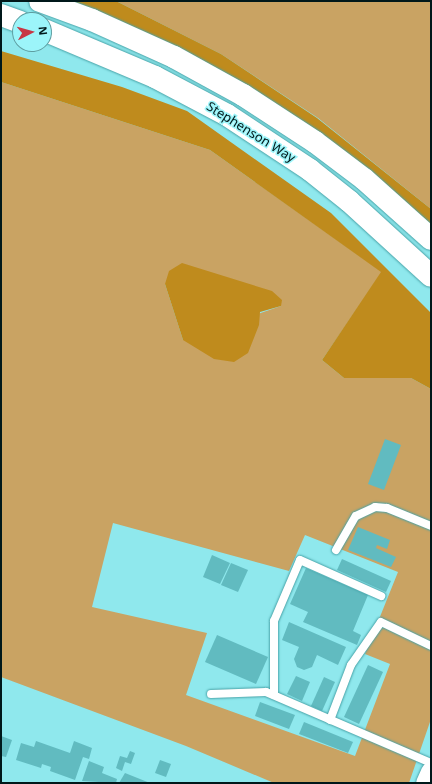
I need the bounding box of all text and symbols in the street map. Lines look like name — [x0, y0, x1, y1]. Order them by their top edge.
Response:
north arrow — [12, 12, 52, 52]
text: N — [36, 26, 51, 36]
street label: Stephenson Way — [204, 98, 298, 166]

